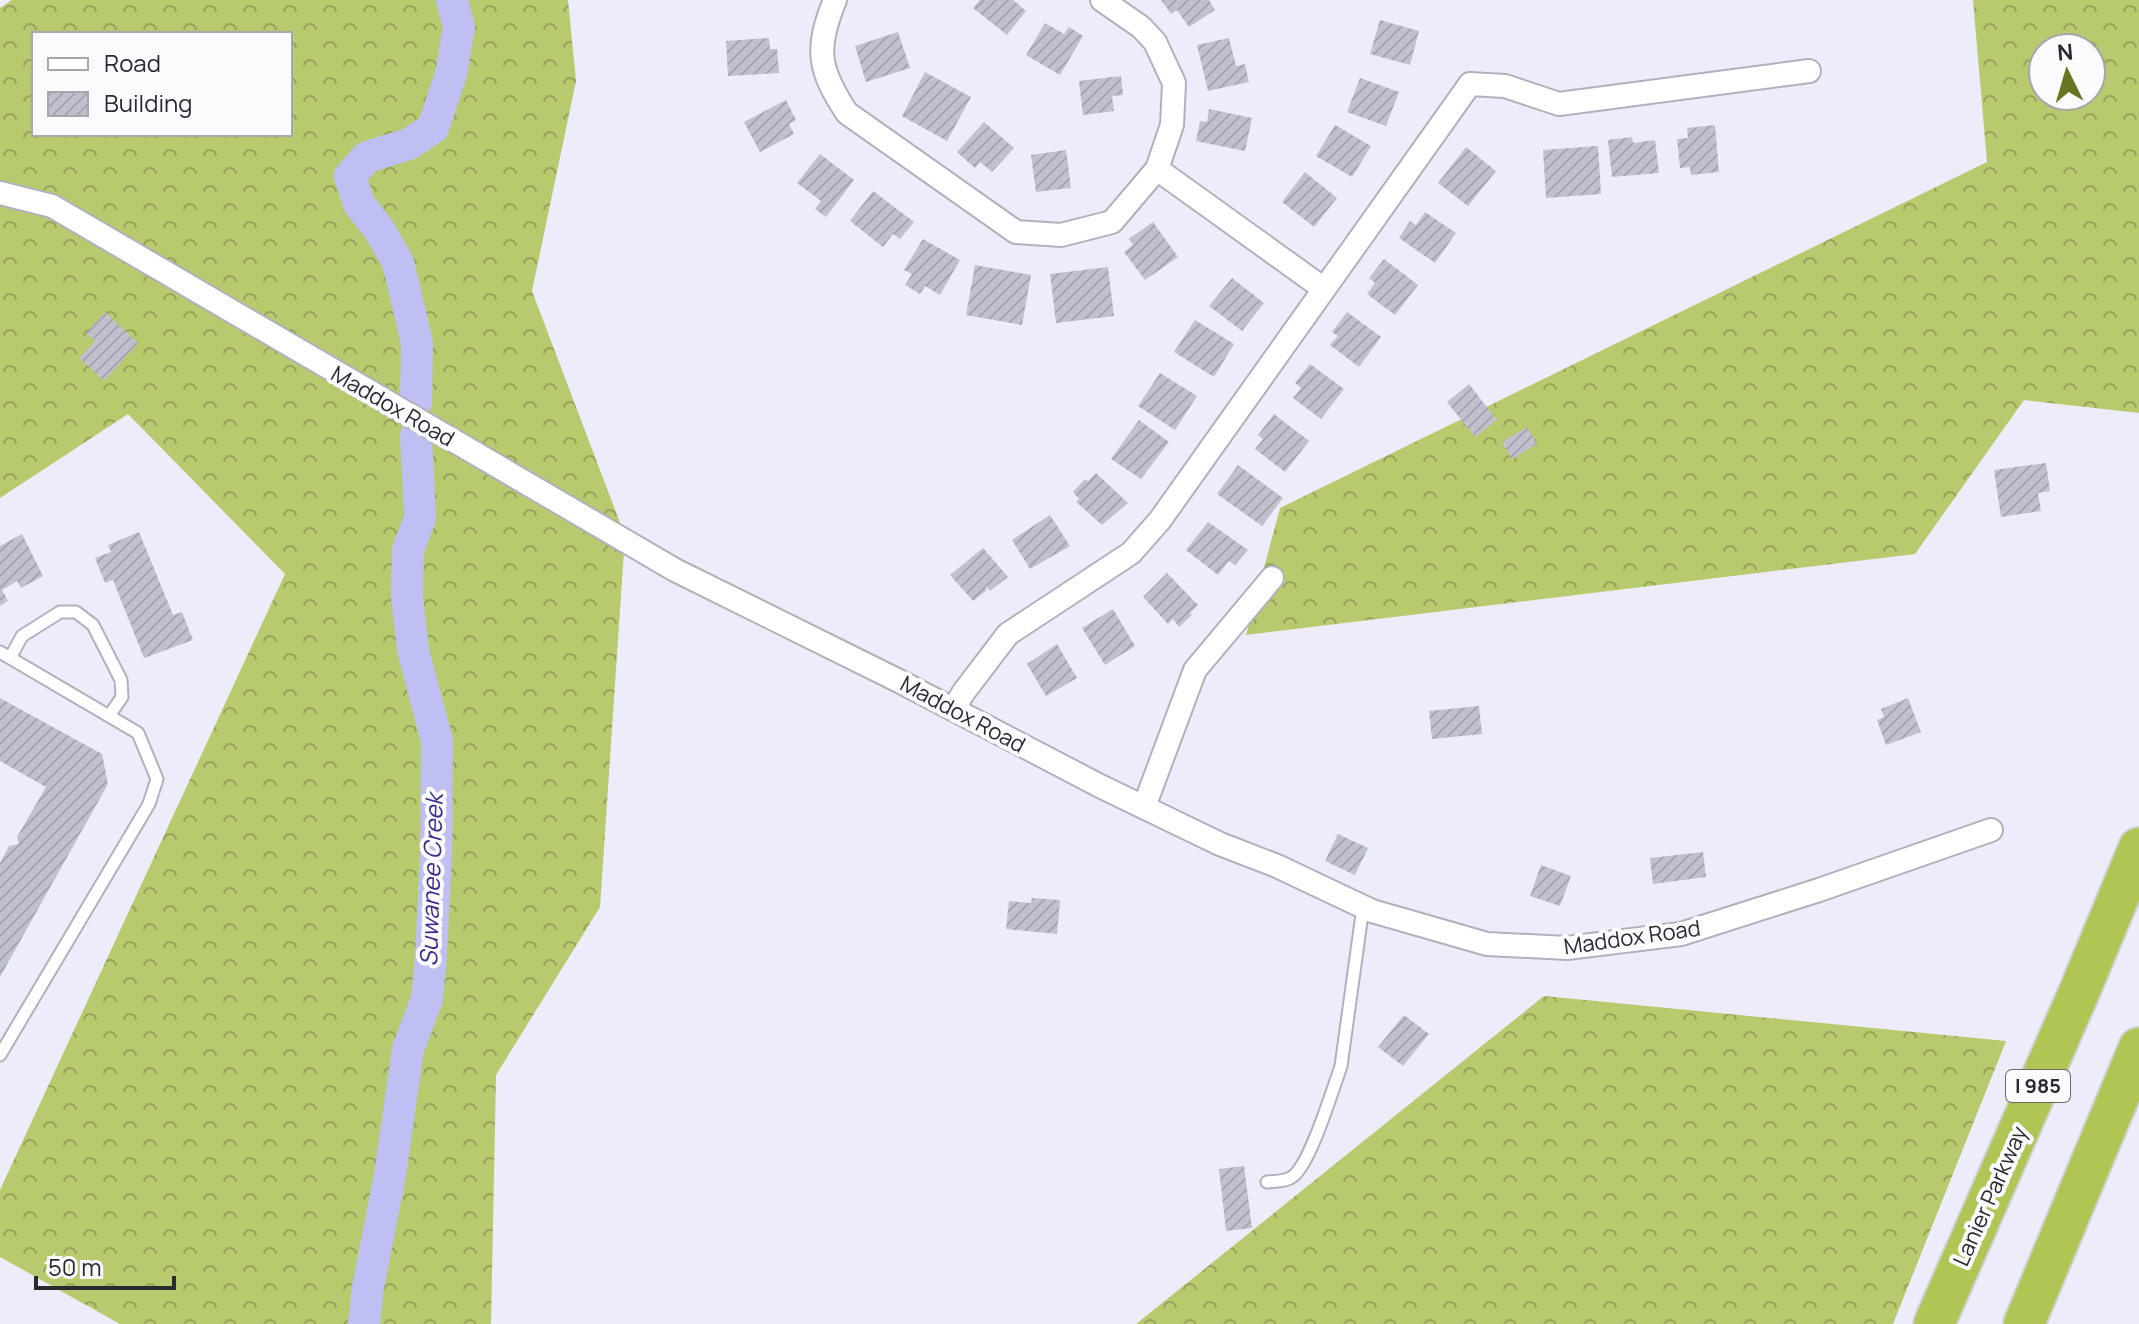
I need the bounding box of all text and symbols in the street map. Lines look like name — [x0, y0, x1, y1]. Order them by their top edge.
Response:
legend — [32, 32, 292, 136]
north arrow — [2027, 32, 2107, 112]
text: N — [2056, 36, 2074, 68]
text: Road — [104, 46, 161, 79]
text: Building — [104, 86, 192, 119]
street label: Maddox Road — [326, 359, 460, 453]
street label: Maddox Road — [895, 668, 1031, 760]
water label: Suwanee Creek — [411, 790, 450, 967]
street label: Maddox Road — [1562, 913, 1702, 961]
road number: I 985 — [2006, 1070, 2070, 1102]
street label: Lanier Parkway — [1946, 1121, 2034, 1271]
scale bar — [36, 1240, 174, 1290]
text: 50 m — [48, 1250, 102, 1283]

